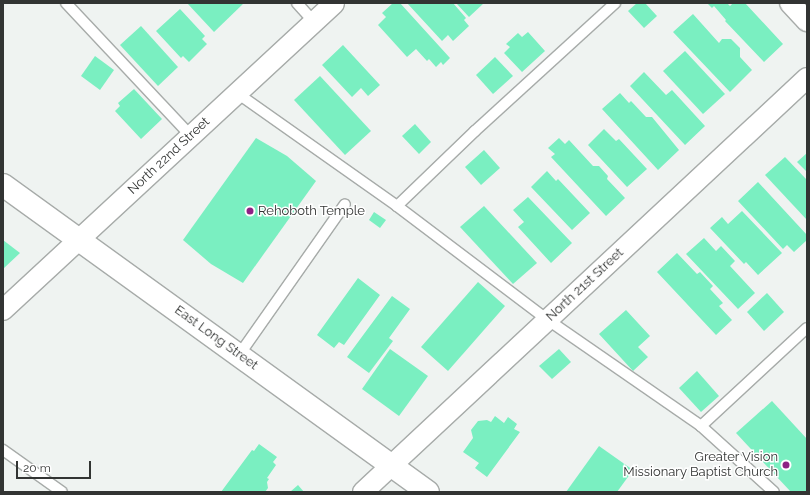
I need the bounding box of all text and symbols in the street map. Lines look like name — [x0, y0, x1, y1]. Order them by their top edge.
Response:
street label: North 22nd Street — [125, 114, 213, 198]
place label: Rehoboth Temple — [258, 203, 365, 219]
marker: Rehoboth Temple — [245, 206, 255, 216]
street label: North 21st Street — [543, 245, 627, 325]
street label: East Long Street — [171, 303, 261, 373]
place label: Greater Vision Missionary Baptist Church — [623, 450, 778, 481]
scale bar — [18, 453, 93, 479]
marker: Greater Vision Missionary Baptist Church — [781, 460, 791, 470]
text: 20 m — [23, 461, 51, 475]

